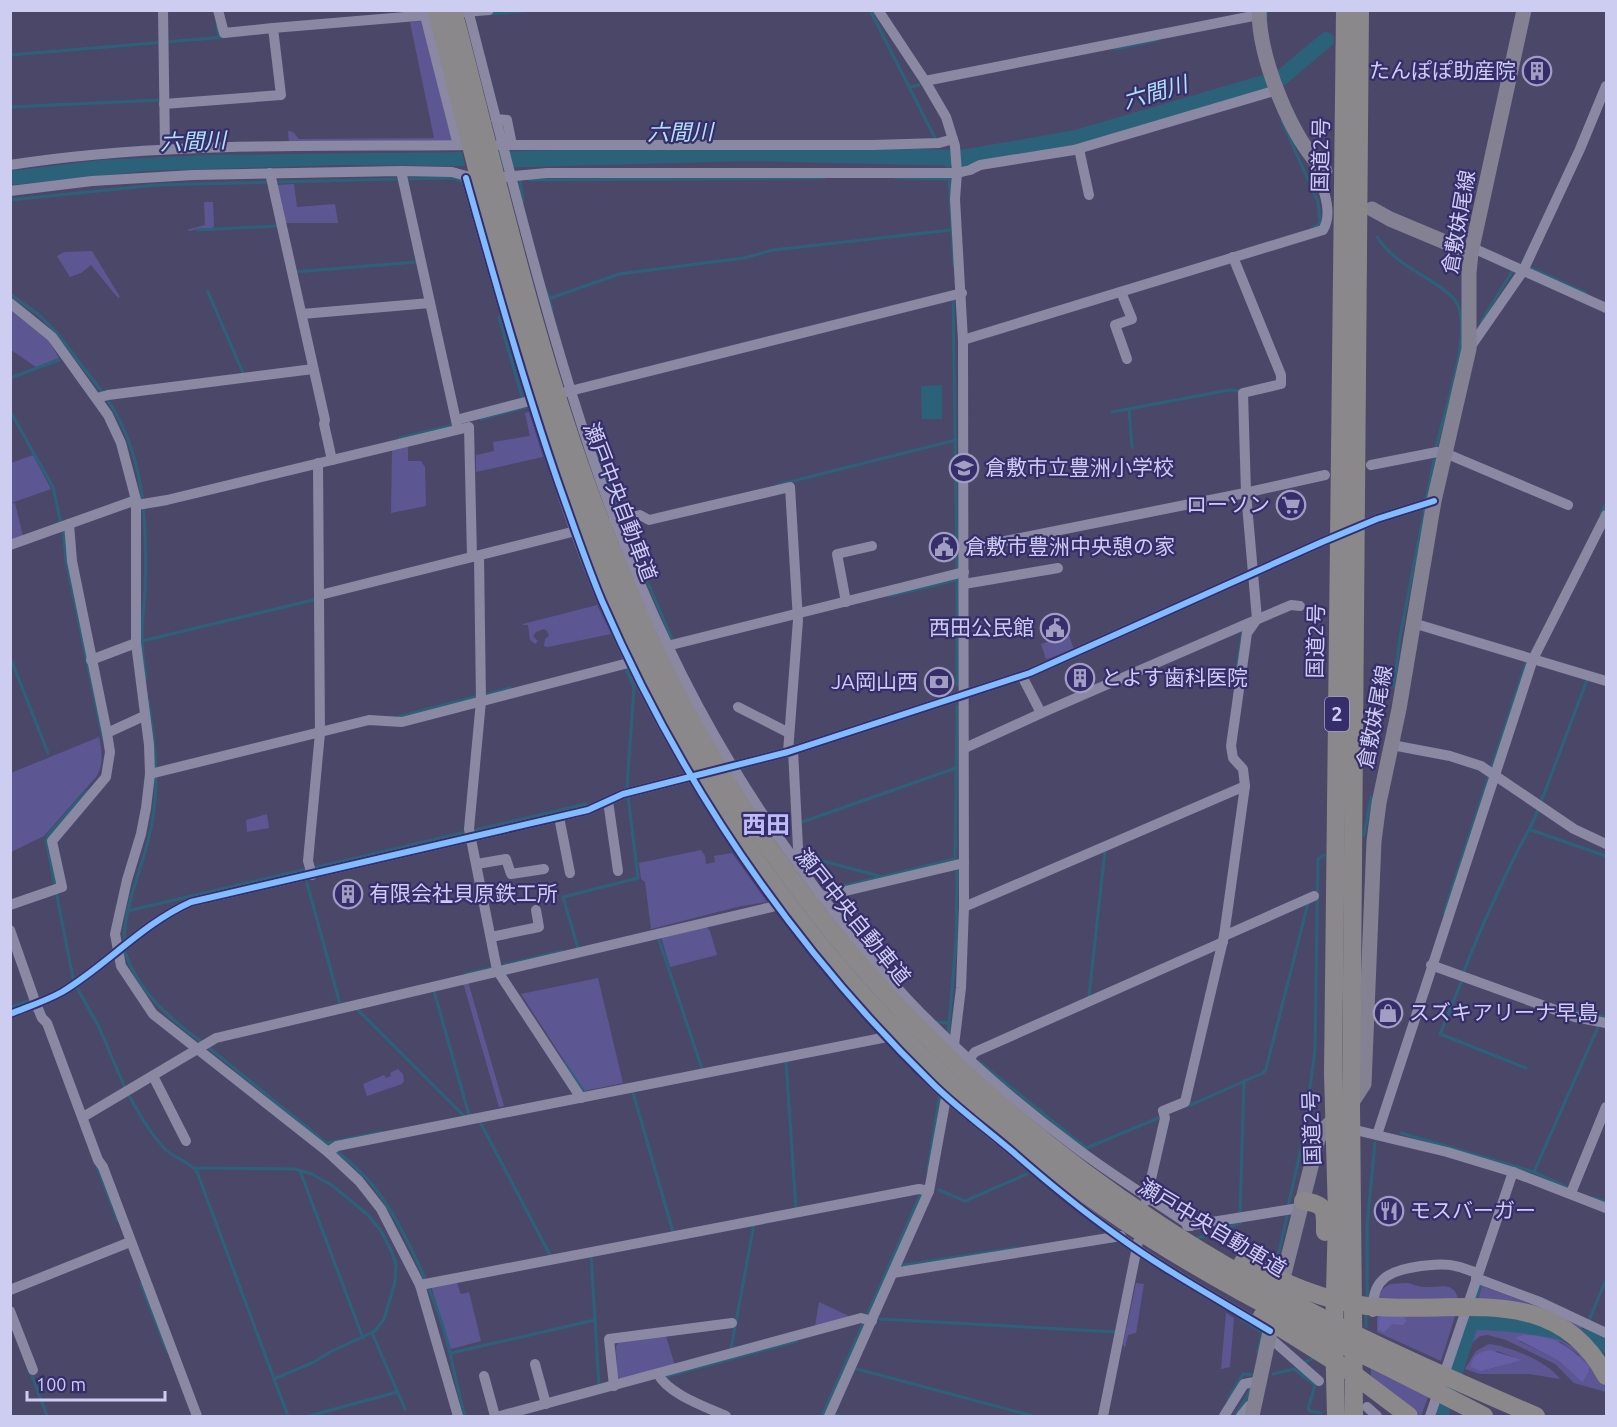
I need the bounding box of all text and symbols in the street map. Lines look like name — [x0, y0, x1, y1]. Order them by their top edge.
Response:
building icon: たんぽぽ助産院 — [1521, 55, 1553, 87]
place label: たんぽぽ助産院 — [1369, 58, 1516, 82]
water label: 六間川 — [1120, 70, 1192, 113]
street label: 国道2号 — [1307, 117, 1333, 193]
water label: 六間川 — [647, 118, 715, 145]
water label: 六間川 — [160, 127, 228, 154]
street label: 倉敷妹尾線 — [1437, 168, 1479, 276]
street label: 瀬戸中央自動車道 — [580, 419, 662, 584]
school or university icon: 倉敷市立豊洲小学校 — [948, 452, 980, 484]
place label: 倉敷市立豊洲小学校 — [985, 455, 1174, 479]
supermarket icon: ローソン — [1275, 489, 1307, 521]
place label: ローソン — [1186, 492, 1270, 516]
public building icon: 倉敷市豊洲中央憩の家 — [928, 531, 960, 563]
place label: 倉敷市豊洲中央憩の家 — [965, 534, 1175, 558]
street label: 国道2号 — [1302, 603, 1328, 679]
public building icon: 西田公民館 — [1039, 612, 1071, 644]
place label: 西田公民館 — [929, 615, 1034, 639]
building icon: とよす歯科医院 — [1064, 662, 1096, 694]
street label: 倉敷妹尾線 — [1352, 663, 1396, 771]
place label: とよす歯科医院 — [1101, 665, 1248, 689]
bank icon: JA岡山西 — [923, 666, 955, 698]
place label: JA岡山西 — [831, 669, 918, 693]
road number: 2 — [1325, 697, 1349, 731]
district label: 西田 — [742, 811, 790, 838]
street label: 瀬戸中央自動車道 — [792, 844, 916, 989]
building icon: 有限会社貝原鉄工所 — [332, 878, 364, 910]
place label: 有限会社貝原鉄工所 — [369, 881, 558, 905]
shop icon: スズキアリーナ早島 — [1372, 997, 1404, 1029]
place label: スズキアリーナ早島 — [1409, 1000, 1598, 1024]
street label: 国道2号 — [1298, 1090, 1324, 1166]
street label: 瀬戸中央自動車道 — [1134, 1174, 1291, 1281]
restaurant icon: モスバーガー — [1373, 1195, 1405, 1227]
place label: モスバーガー — [1410, 1198, 1536, 1222]
scale bar — [27, 1364, 165, 1402]
text: 100 m — [36, 1374, 86, 1394]

